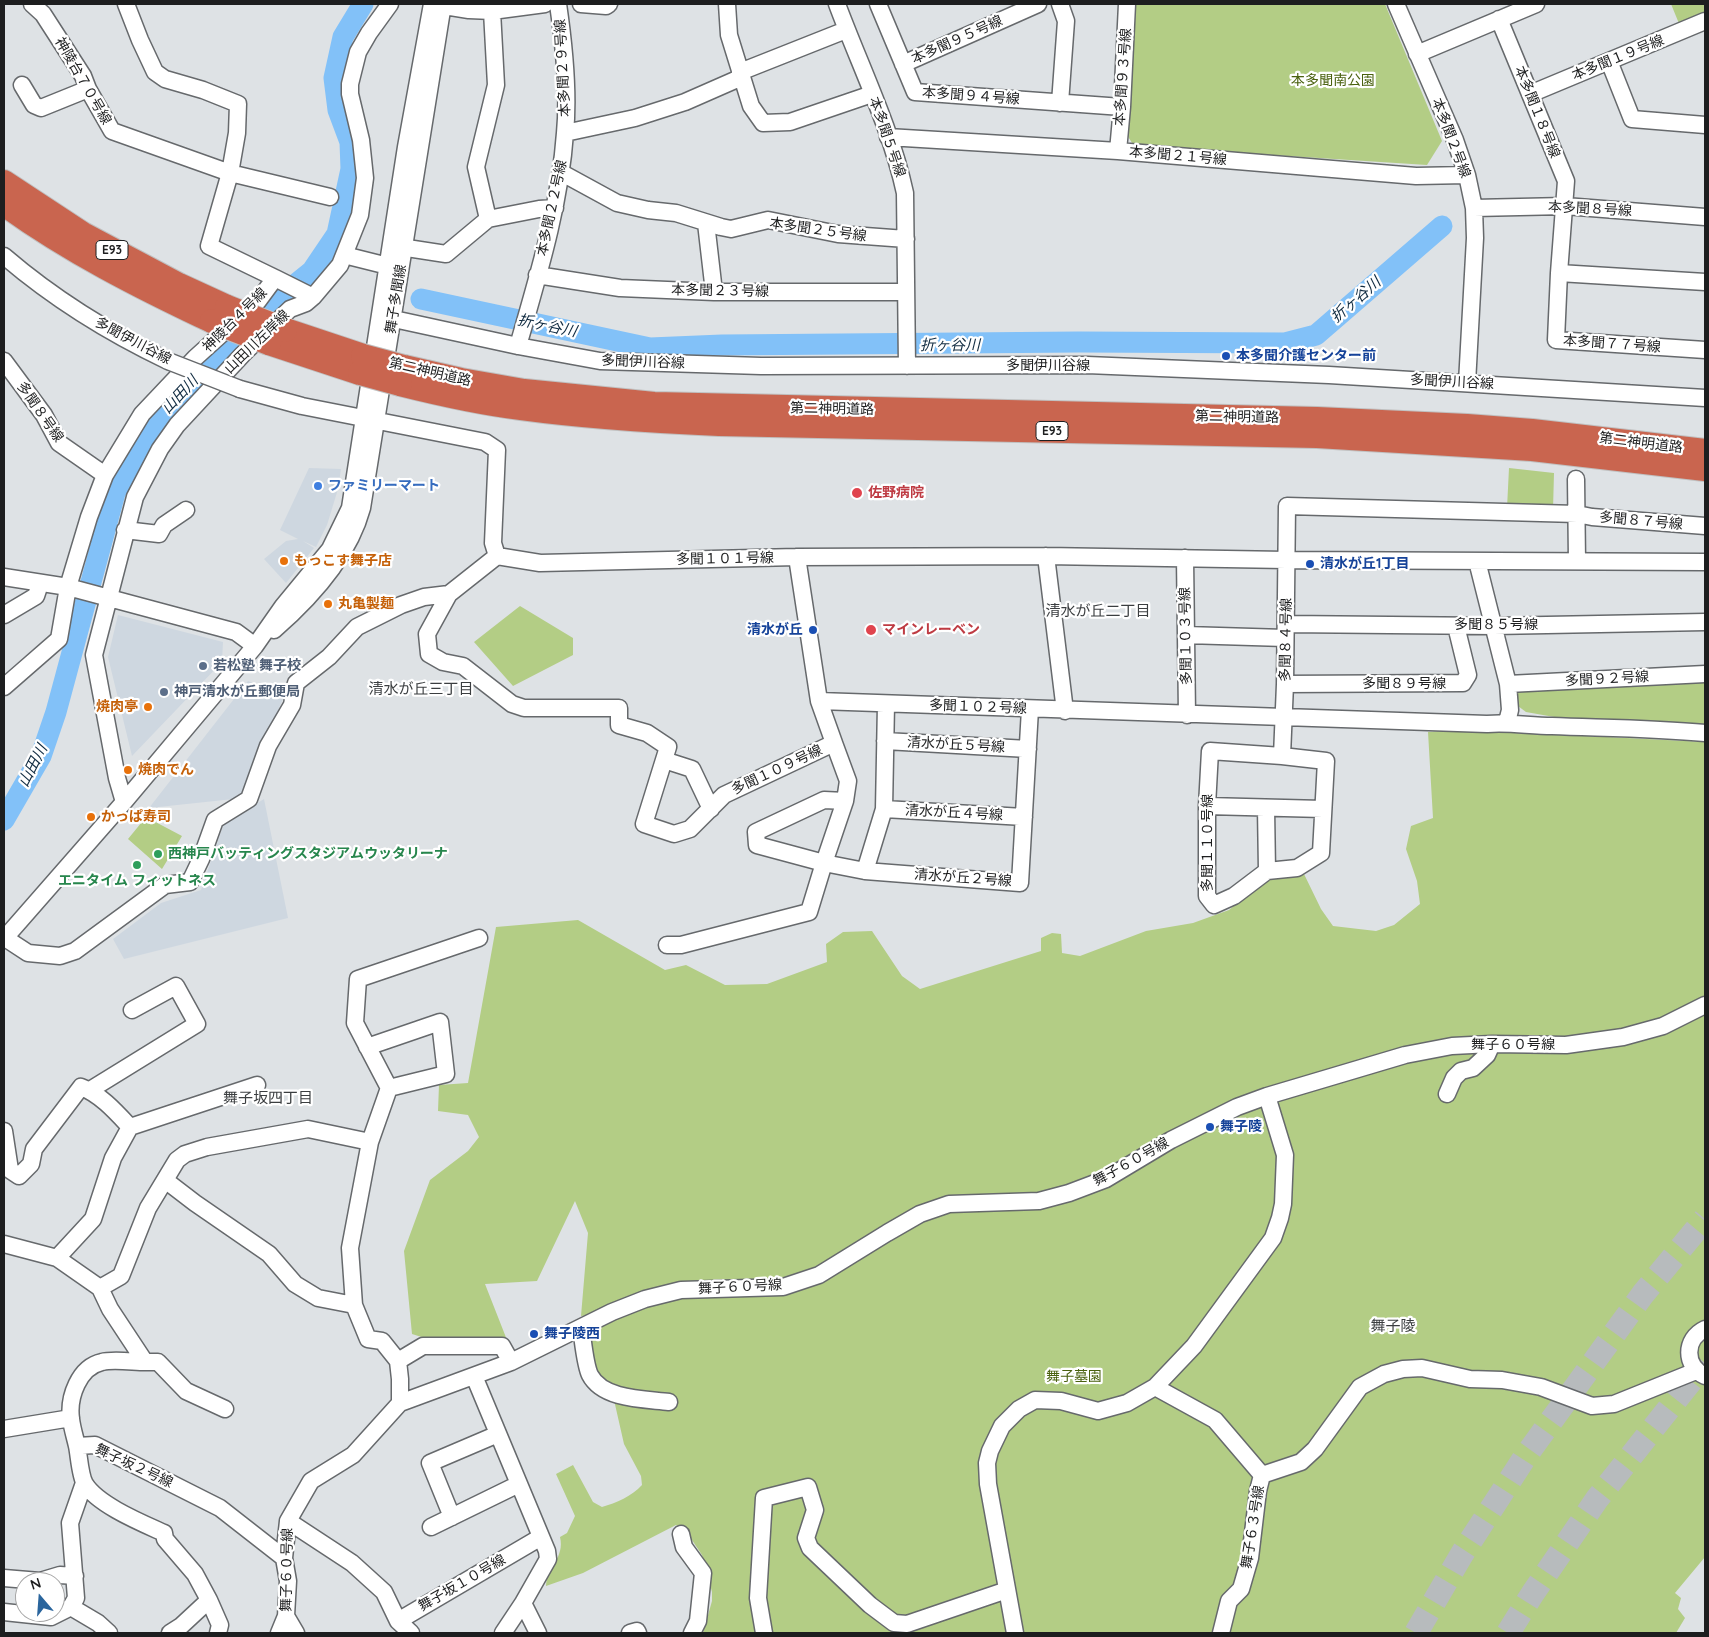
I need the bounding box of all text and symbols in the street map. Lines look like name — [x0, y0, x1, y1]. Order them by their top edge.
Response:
street label: 本多聞９５号線 — [909, 12, 1005, 68]
street label: 本多聞２９号線 — [552, 19, 574, 117]
street label: 本多聞９３号線 — [1111, 28, 1135, 126]
street label: 本多聞１９号線 — [1569, 32, 1667, 84]
street label: 神陵台７０号線 — [51, 34, 115, 128]
street label: 本多聞１８号線 — [1511, 63, 1563, 161]
park label: 本多聞南公園 — [1291, 73, 1375, 89]
street label: 本多聞９４号線 — [922, 84, 1020, 108]
street label: 本多聞５号線 — [865, 95, 909, 179]
street label: 本多聞２号線 — [1428, 96, 1474, 180]
street label: 本多聞２１号線 — [1128, 143, 1228, 169]
street label: 本多聞２２号線 — [534, 158, 570, 258]
street label: 本多聞８号線 — [1548, 198, 1632, 220]
street label: 本多聞２５号線 — [768, 215, 868, 245]
road number: E93 — [96, 240, 128, 260]
street label: 舞子多聞線 — [382, 263, 410, 335]
water label: 折ヶ谷川 — [1327, 274, 1385, 326]
street label: 本多聞２３号線 — [671, 282, 769, 300]
street label: 神陵台４号線 — [199, 284, 271, 356]
street label: 山田川左岸線 — [221, 307, 293, 377]
water label: 折ヶ谷川 — [516, 311, 578, 341]
street label: 多聞伊川谷線 — [92, 314, 174, 368]
street label: 本多聞７７号線 — [1563, 332, 1661, 356]
water label: 折ヶ谷川 — [920, 336, 980, 354]
place label: 本多聞介護センター前 — [1236, 348, 1376, 364]
marker: 本多聞介護センター前 — [1220, 350, 1232, 362]
street label: 多聞伊川谷線 — [601, 352, 685, 372]
street label: 第二神明道路 — [387, 354, 473, 390]
street label: 多聞伊川谷線 — [1006, 358, 1090, 374]
street label: 多聞伊川谷線 — [1410, 371, 1494, 393]
water label: 山田川 — [158, 372, 202, 418]
street label: 多聞８号線 — [13, 379, 67, 445]
street label: 第二神明道路 — [790, 400, 874, 418]
street label: 第二神明道路 — [1195, 408, 1279, 426]
road number: E93 — [1036, 422, 1068, 441]
street label: 第二神明道路 — [1598, 430, 1684, 456]
place label: ファミリーマート — [328, 478, 440, 494]
marker: ファミリーマート — [312, 480, 324, 492]
place label: 佐野病院 — [868, 485, 924, 501]
marker: 佐野病院 — [850, 486, 864, 500]
street label: 多聞８７号線 — [1598, 509, 1684, 533]
street label: 多聞１０１号線 — [676, 550, 774, 568]
place label: もっこす舞子店 — [294, 553, 392, 569]
marker: もっこす舞子店 — [278, 555, 290, 567]
place label: 清水が丘1丁目 — [1320, 556, 1409, 572]
marker: 清水が丘1丁目 — [1304, 558, 1316, 570]
street label: 多聞１０３号線 — [1177, 587, 1195, 685]
place label: 丸亀製麺 — [338, 596, 394, 612]
marker: 丸亀製麺 — [322, 598, 334, 610]
street label: 多聞８４号線 — [1277, 598, 1295, 682]
district label: 清水が丘二丁目 — [1046, 602, 1150, 620]
street label: 多聞８５号線 — [1454, 617, 1538, 633]
place label: 清水が丘 — [747, 622, 803, 638]
place label: マインレーベン — [882, 622, 980, 638]
marker: マインレーベン — [864, 623, 878, 637]
marker: 清水が丘 — [807, 624, 819, 636]
place label: 若松塾 舞子校 — [213, 658, 301, 674]
marker: 若松塾 舞子校 — [197, 660, 209, 672]
street label: 多聞９２号線 — [1565, 668, 1649, 690]
street label: 多聞８９号線 — [1362, 676, 1446, 692]
district label: 清水が丘三丁目 — [369, 680, 473, 698]
place label: 神戸清水が丘郵便局 — [174, 684, 300, 700]
marker: 神戸清水が丘郵便局 — [158, 686, 170, 698]
street label: 多聞１０２号線 — [929, 697, 1027, 717]
place label: 焼肉亭 — [96, 699, 138, 715]
marker: 焼肉亭 — [142, 701, 154, 713]
street label: 清水が丘５号線 — [907, 734, 1005, 756]
water label: 山田川 — [15, 742, 51, 790]
street label: 多聞１０９号線 — [729, 742, 825, 798]
place label: 焼肉でん — [138, 762, 194, 778]
marker: 焼肉でん — [122, 764, 134, 776]
street label: 多聞１１０号線 — [1200, 794, 1216, 892]
street label: 清水が丘４号線 — [905, 802, 1003, 824]
place label: かっぱ寿司 — [101, 809, 171, 825]
marker: かっぱ寿司 — [85, 811, 97, 823]
place label: 西神戸バッティングスタジアムウッタリーナ — [168, 846, 448, 862]
marker: 西神戸バッティングスタジアムウッタリーナ — [152, 848, 164, 860]
marker: エニタイム フィットネス — [131, 859, 143, 871]
street label: 清水が丘２号線 — [914, 866, 1012, 890]
place label: エニタイム フィットネス — [58, 873, 216, 889]
street label: 舞子６０号線 — [1471, 1037, 1555, 1053]
district label: 舞子坂四丁目 — [223, 1089, 313, 1107]
place label: 舞子陵 — [1220, 1119, 1262, 1135]
marker: 舞子陵 — [1204, 1121, 1216, 1133]
street label: 舞子６０号線 — [1090, 1134, 1172, 1190]
street label: 舞子６０号線 — [698, 1276, 782, 1298]
district label: 舞子陵 — [1371, 1317, 1415, 1335]
place label: 舞子陵西 — [544, 1326, 600, 1342]
marker: 舞子陵西 — [528, 1328, 540, 1340]
park label: 舞子墓園 — [1046, 1369, 1102, 1385]
street label: 舞子坂２号線 — [92, 1441, 176, 1491]
street label: 舞子６３号線 — [1238, 1484, 1268, 1570]
street label: 舞子６０号線 — [278, 1528, 296, 1612]
street label: 舞子坂１０号線 — [415, 1551, 509, 1615]
north arrow — [15, 1572, 65, 1622]
text: N — [28, 1574, 43, 1594]

